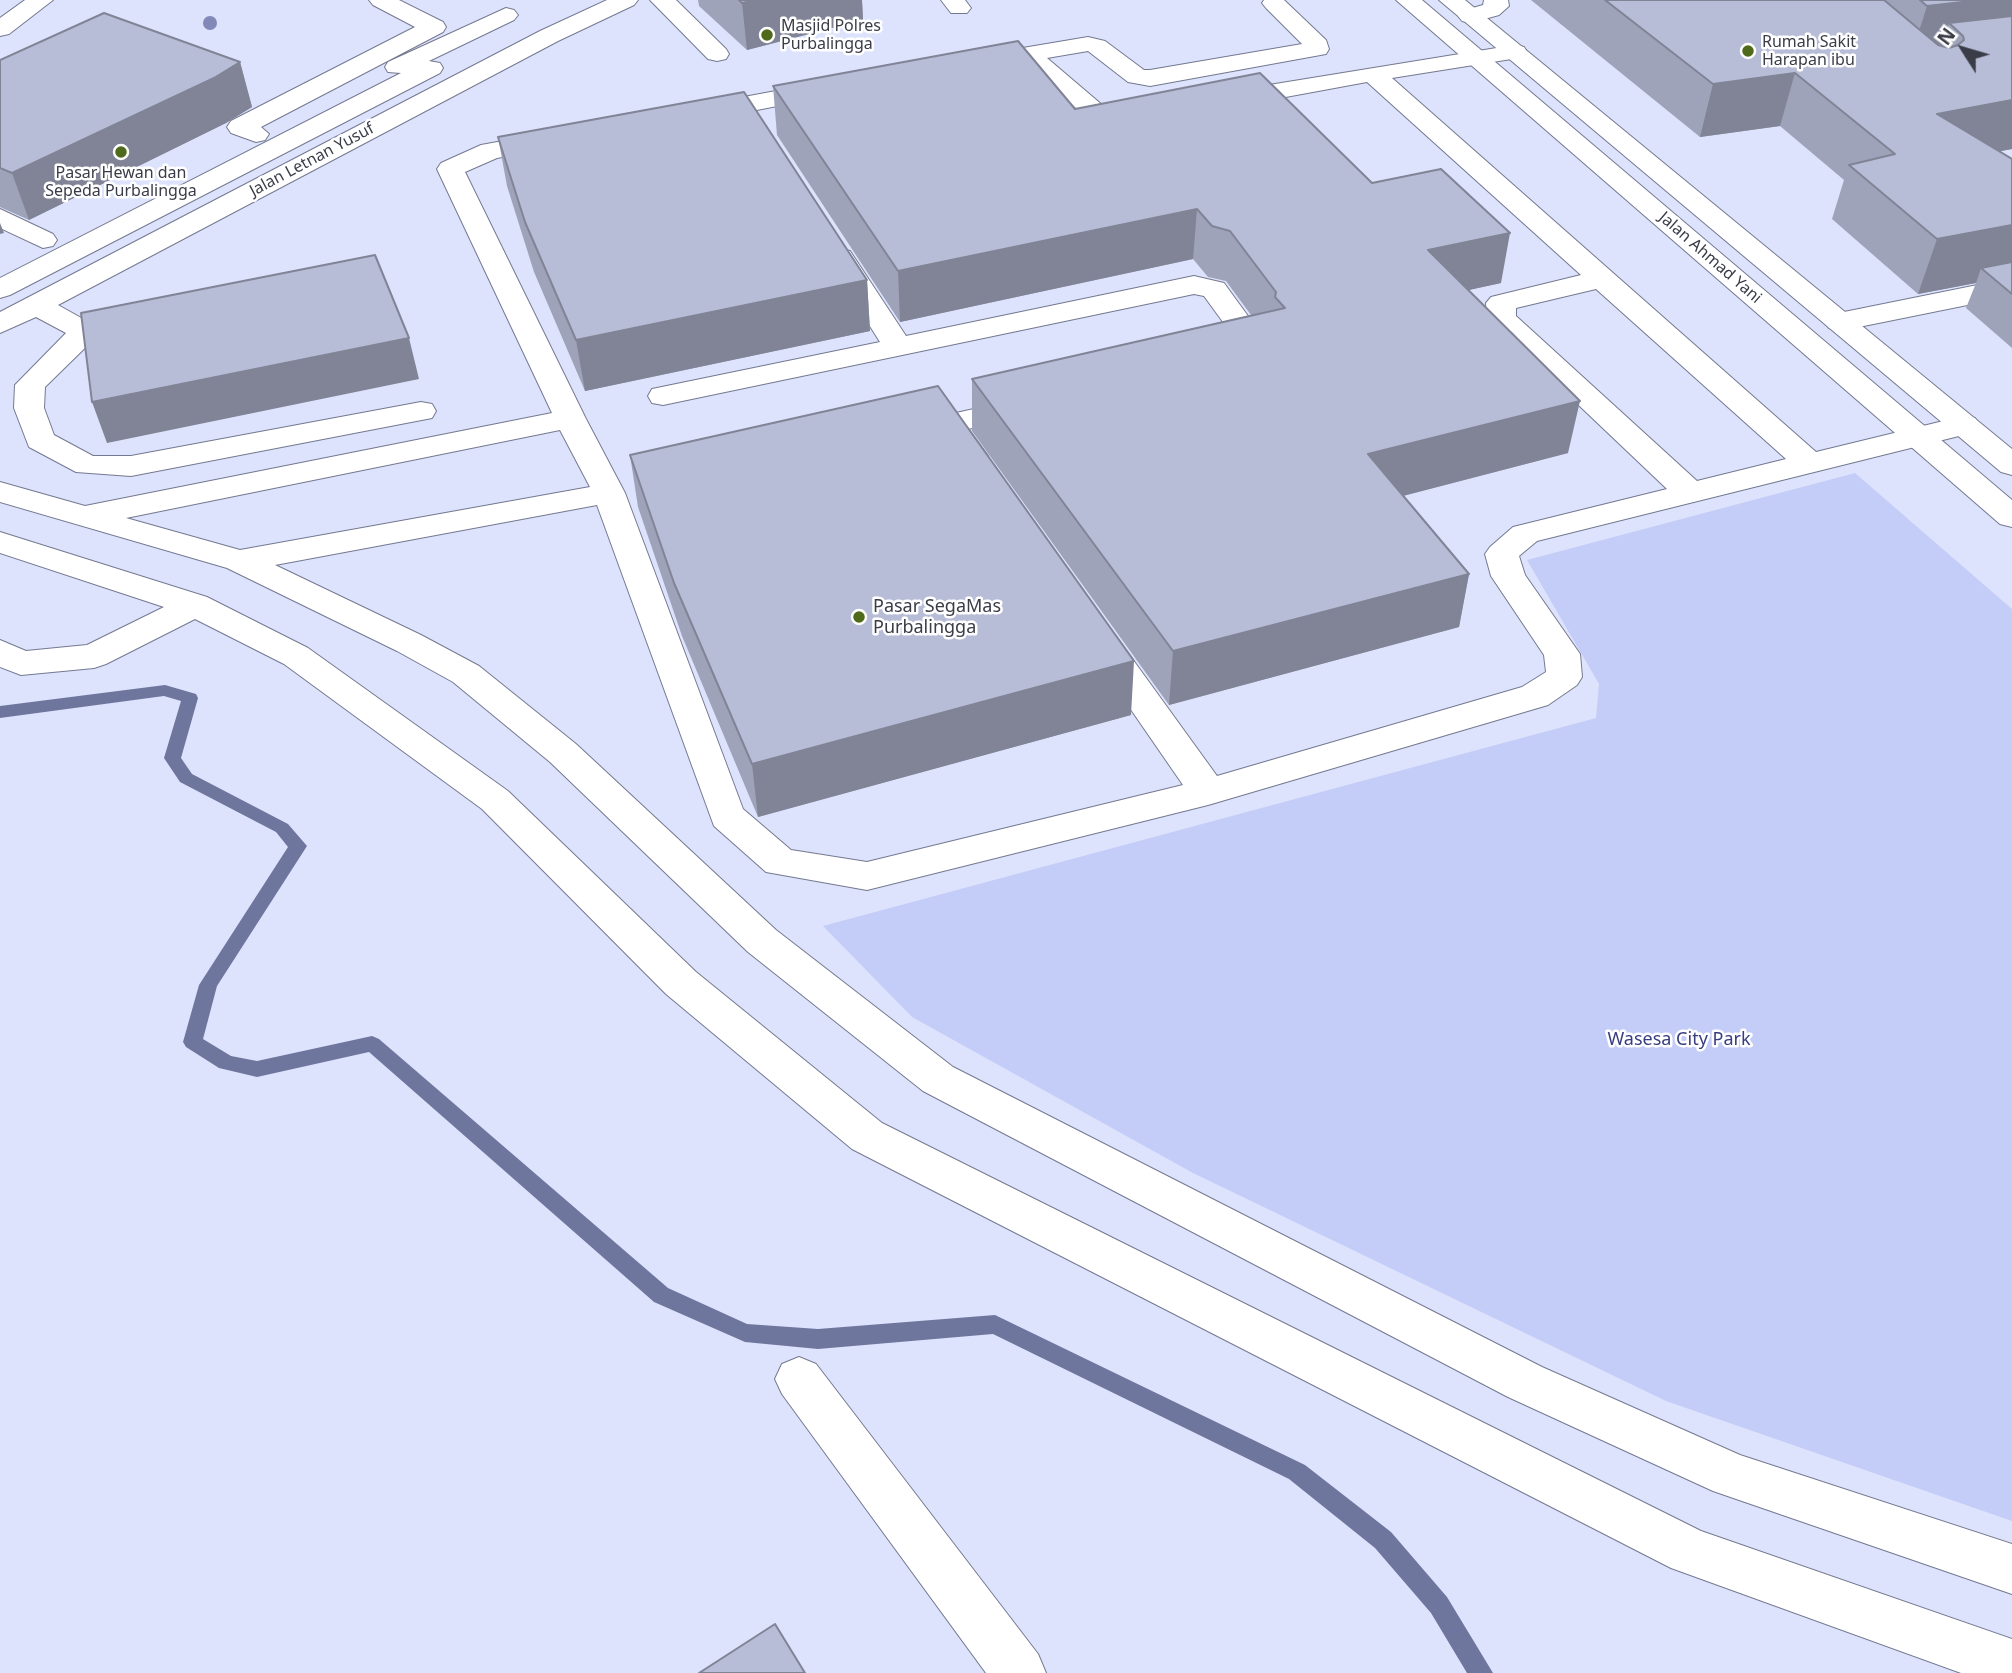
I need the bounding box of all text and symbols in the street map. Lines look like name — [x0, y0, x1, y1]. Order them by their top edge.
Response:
north arrow — [1928, 14, 1998, 84]
place label: Masjid Polres Purbalingga — [781, 16, 881, 54]
text: N — [1931, 22, 1961, 50]
marker: Masjid Polres Purbalingga — [759, 27, 775, 43]
place label: Rumah Sakit Harapan ibu — [1762, 32, 1856, 70]
marker: Rumah Sakit Harapan ibu — [1740, 43, 1756, 59]
street label: Jalan Letnan Yusuf — [247, 119, 377, 201]
marker: Pasar Hewan dan Sepeda Purbalingga — [113, 144, 129, 160]
place label: Pasar Hewan dan Sepeda Purbalingga — [45, 163, 197, 201]
street label: Jalan Ahmad Yani — [1655, 208, 1765, 308]
place label: Pasar SegaMas Purbalingga — [873, 596, 1001, 638]
marker: Pasar SegaMas Purbalingga — [851, 609, 867, 625]
park label: Wasesa City Park — [1607, 1029, 1751, 1051]

